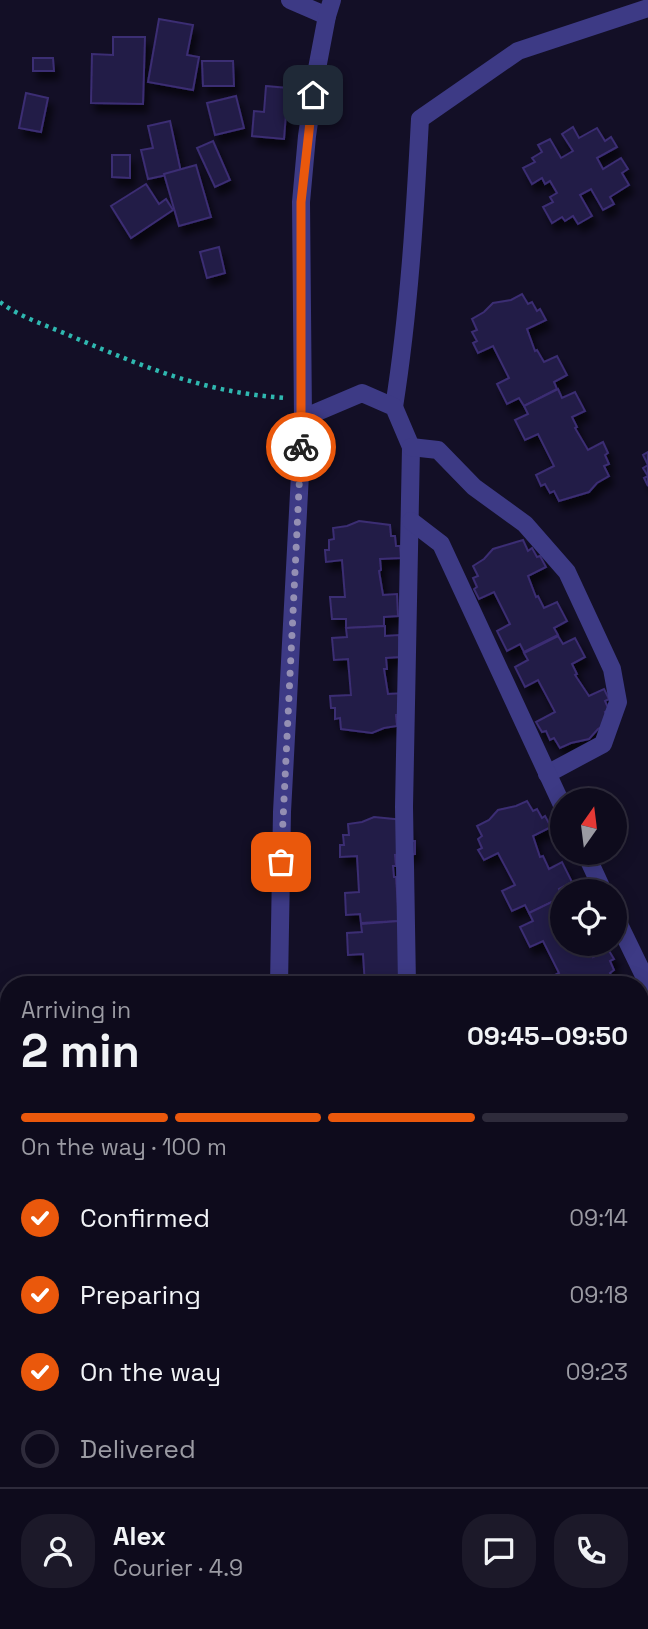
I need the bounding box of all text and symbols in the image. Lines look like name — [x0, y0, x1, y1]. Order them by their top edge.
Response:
pin — [283, 65, 343, 125]
icon: home — [294, 76, 332, 114]
courier — [266, 412, 336, 482]
icon: bike — [282, 428, 320, 466]
north arrow — [550, 788, 626, 864]
map controls — [550, 788, 627, 956]
pin — [251, 832, 311, 892]
icon: bag — [262, 843, 300, 881]
button: locate — [550, 879, 627, 956]
text: Arriving in — [21, 995, 131, 1025]
text: 09:45–09:50 — [467, 1019, 628, 1053]
text: 2 min — [21, 1022, 140, 1080]
text: On the way · 100 m — [21, 1132, 227, 1162]
icon: check — [21, 1199, 59, 1237]
text: Confirmed — [80, 1201, 210, 1235]
text: 09:14 — [569, 1203, 628, 1233]
icon: check — [21, 1276, 59, 1314]
text: Preparing — [80, 1278, 201, 1312]
text: 09:18 — [569, 1280, 628, 1310]
icon: check — [21, 1353, 59, 1391]
text: On the way — [80, 1355, 221, 1389]
text: 09:23 — [566, 1357, 628, 1387]
text: Delivered — [80, 1432, 196, 1466]
button: person — [21, 1514, 95, 1588]
button: chat — [462, 1514, 536, 1588]
button: phone — [554, 1514, 628, 1588]
text: Alex — [113, 1519, 166, 1553]
text: Courier · 4.9 — [113, 1553, 243, 1583]

